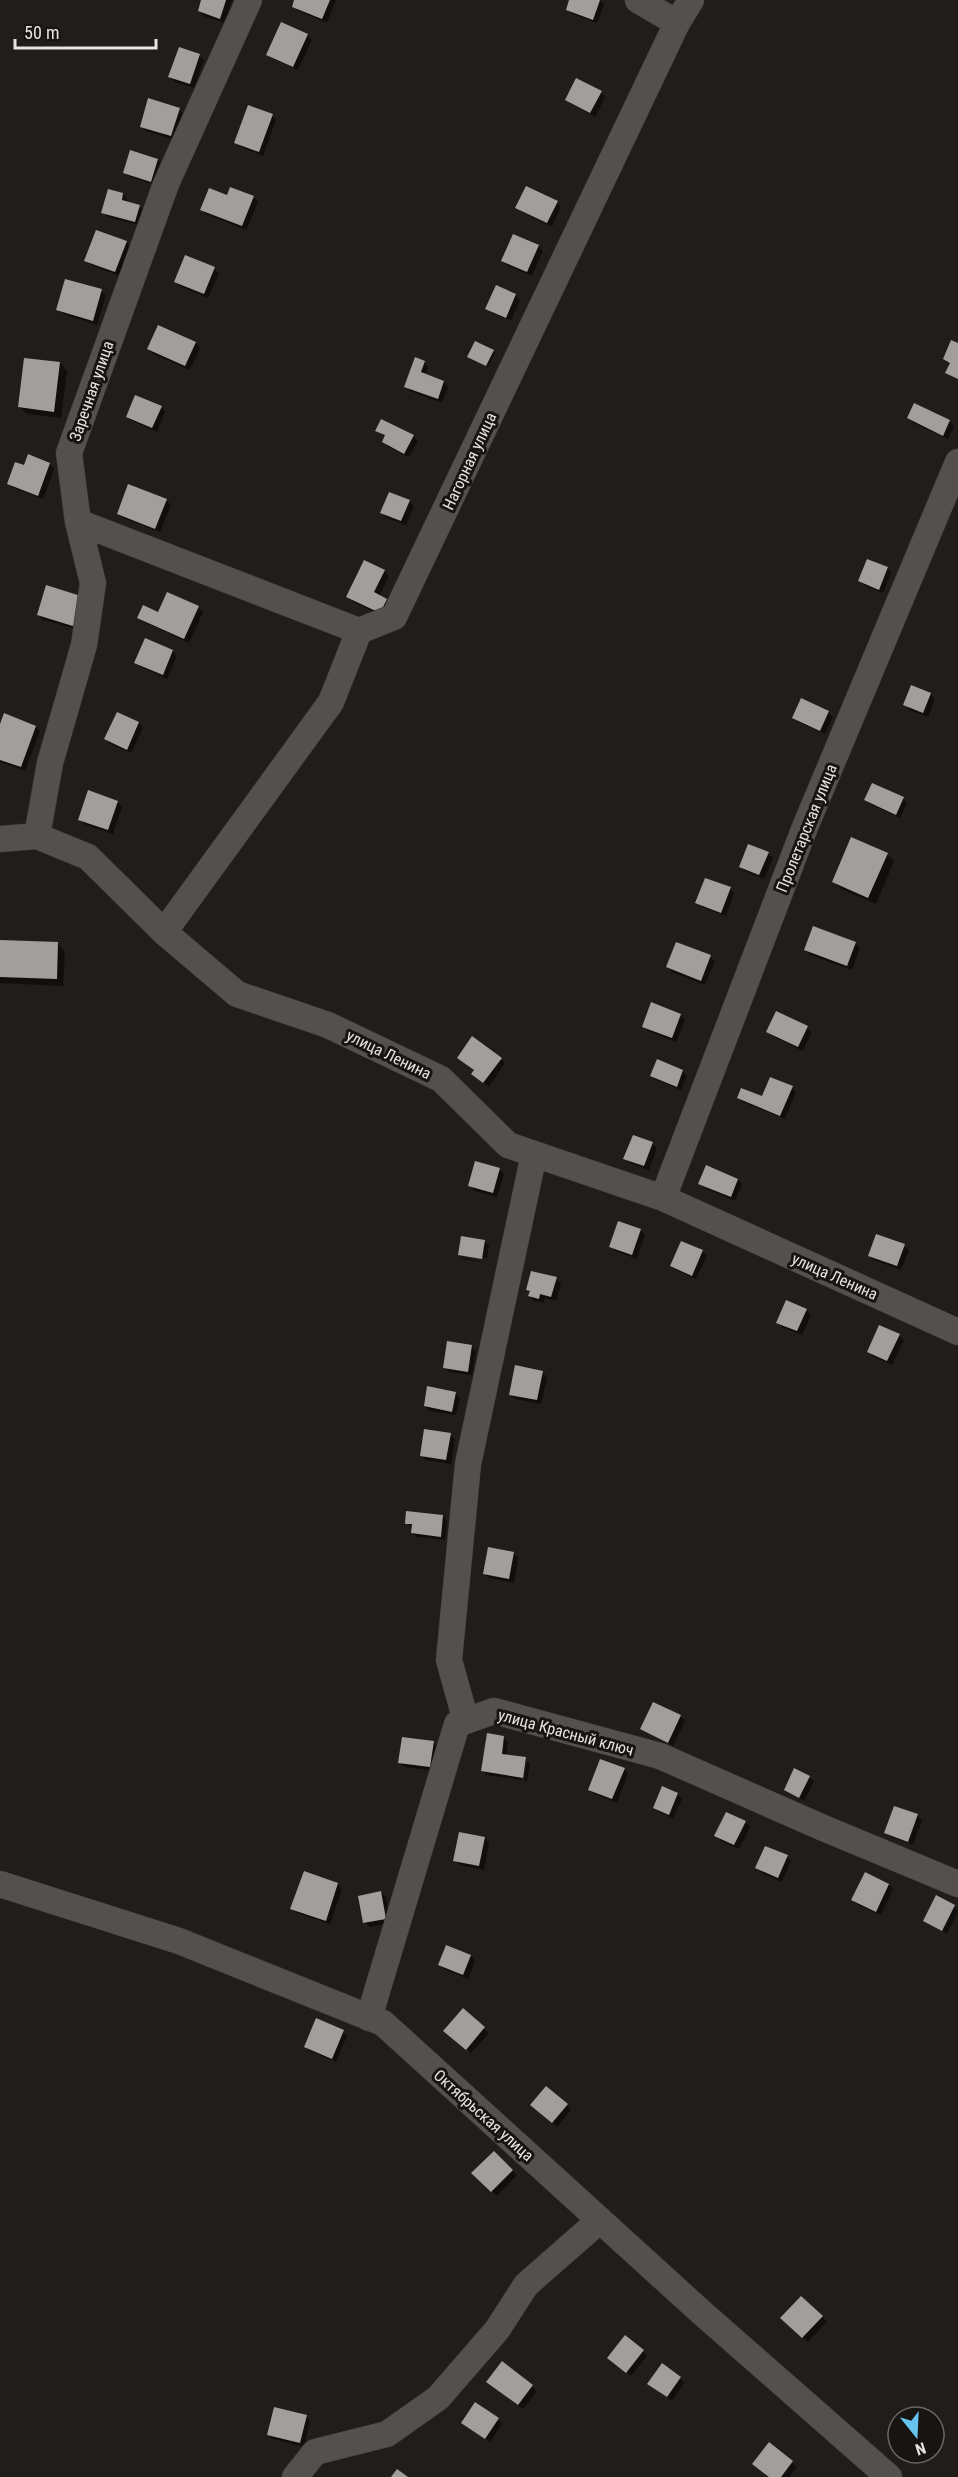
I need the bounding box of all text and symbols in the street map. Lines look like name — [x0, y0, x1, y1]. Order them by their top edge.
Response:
scale bar — [15, 12, 156, 50]
text: 50 m — [24, 22, 59, 43]
street label: Заречная улица — [65, 338, 118, 444]
street label: Нагорная улица — [439, 410, 500, 513]
street label: Пролетарская улица — [772, 761, 841, 895]
street label: улица Ленина — [343, 1026, 434, 1083]
street label: улица Ленина — [789, 1249, 881, 1304]
street label: улица Красный ключ — [496, 1705, 636, 1760]
street label: Октябрьская улица — [430, 2066, 538, 2165]
north arrow — [886, 2405, 946, 2465]
text: N — [913, 2438, 928, 2459]

